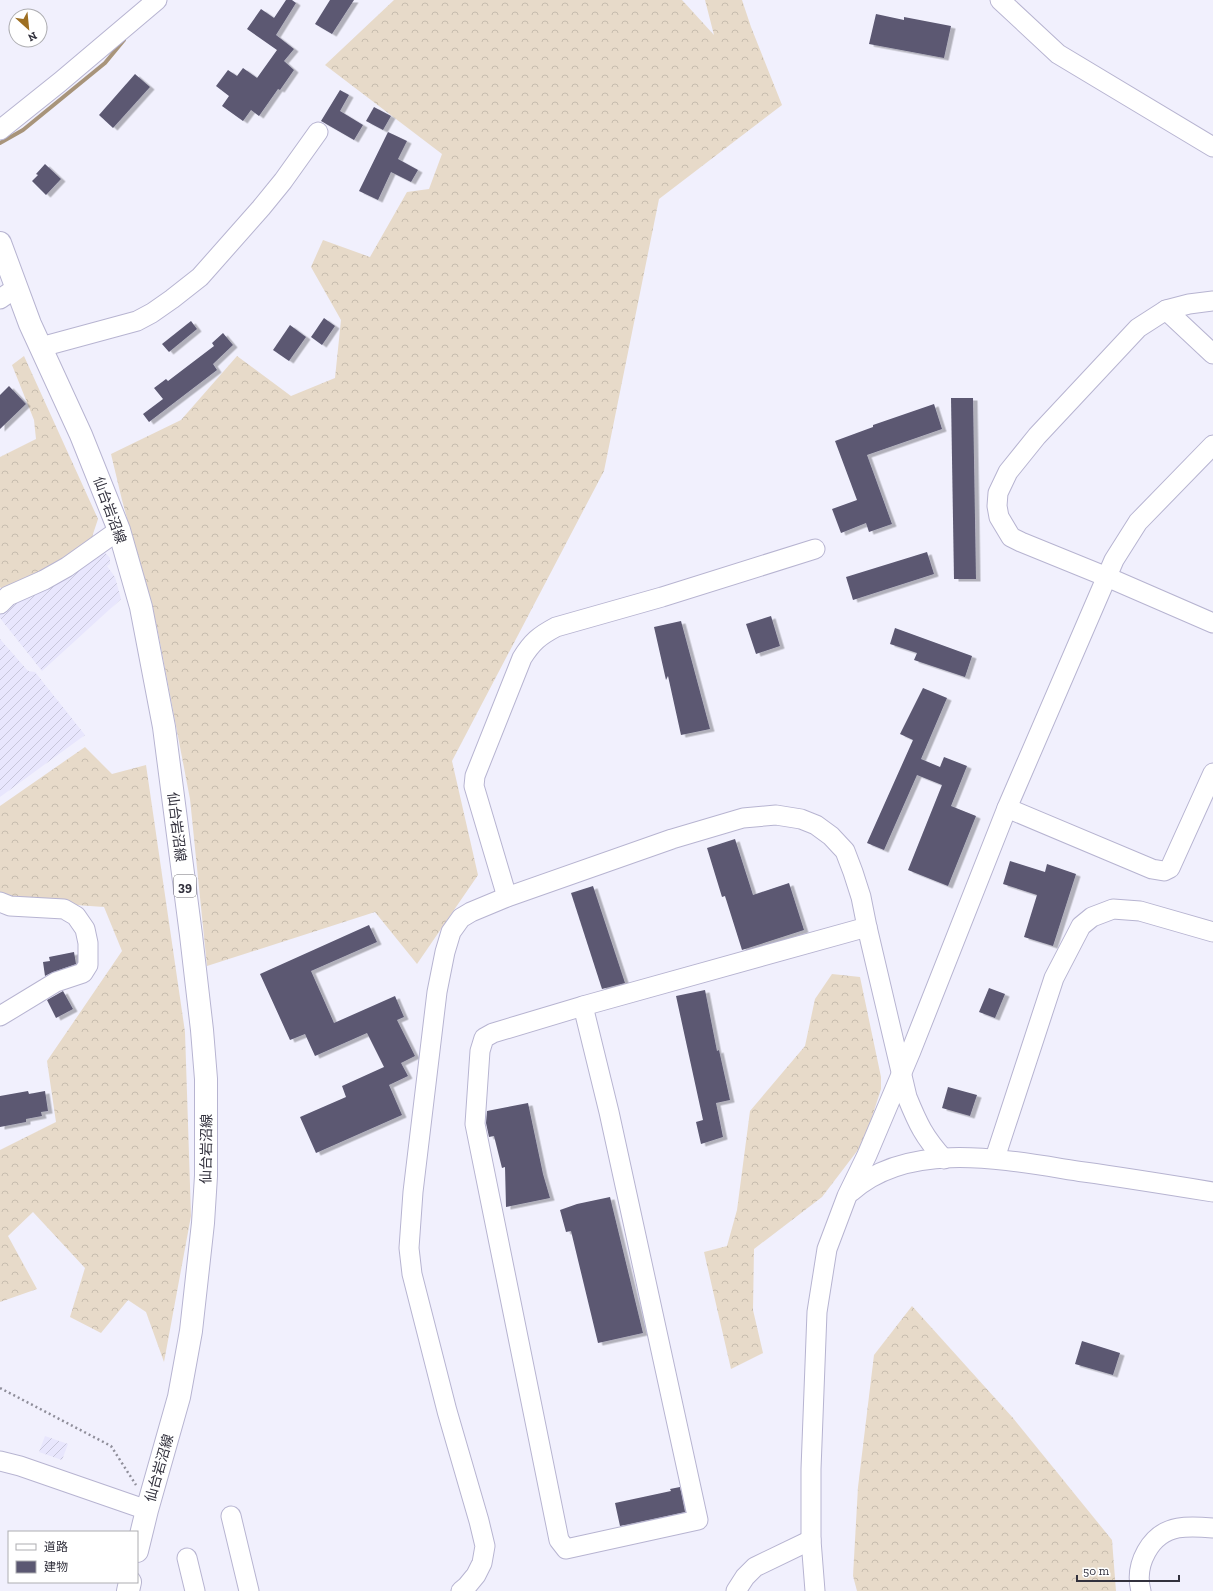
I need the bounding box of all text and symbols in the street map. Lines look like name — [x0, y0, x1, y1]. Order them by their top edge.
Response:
north arrow — [8, 8, 48, 48]
text: N — [25, 29, 39, 44]
street label: 仙台岩沼線 — [90, 474, 129, 546]
street label: 仙台岩沼線 — [164, 791, 189, 863]
road number: 39 — [174, 875, 196, 897]
street label: 仙台岩沼線 — [197, 1114, 216, 1184]
street label: 仙台岩沼線 — [142, 1432, 177, 1504]
legend — [8, 1531, 138, 1583]
text: 道路 — [44, 1540, 68, 1554]
scale bar — [1077, 1557, 1179, 1583]
text: 建物 — [44, 1560, 68, 1574]
text: 50 m — [1083, 1564, 1110, 1578]

